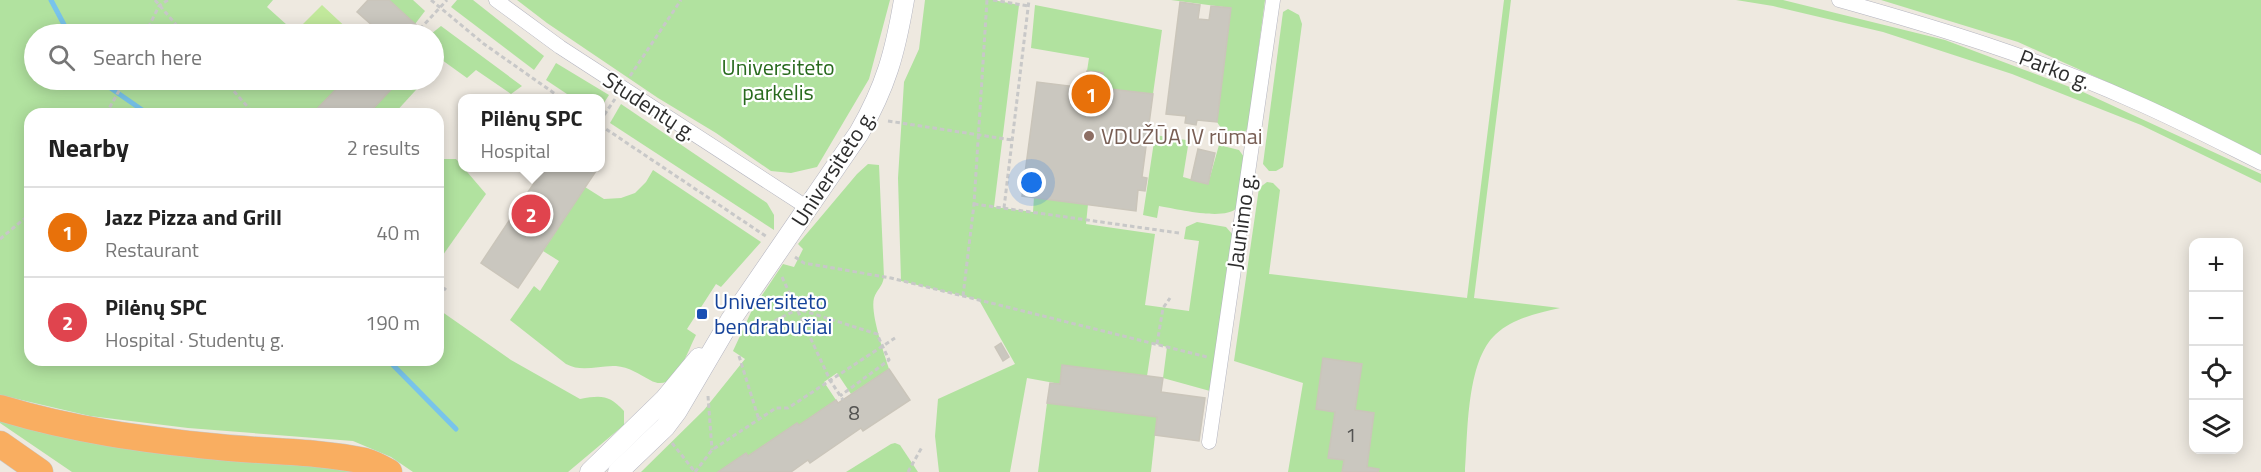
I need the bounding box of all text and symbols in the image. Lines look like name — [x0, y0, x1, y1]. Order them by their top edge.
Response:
search box — [24, 24, 444, 90]
text: Search here — [93, 40, 202, 74]
street label: Parko g. — [2014, 40, 2096, 98]
icon: search — [45, 41, 78, 74]
park label: Universiteto parkelis — [721, 50, 835, 109]
street label: Studentų g. — [596, 63, 704, 149]
pin: 1 — [1072, 72, 1110, 116]
popup — [458, 94, 605, 172]
text: Pilėnų SPC — [481, 101, 582, 135]
street label: Universiteto g. — [782, 103, 884, 233]
place label: VDUŽŪA IV rūmai — [1101, 119, 1263, 153]
text: Nearby — [48, 128, 129, 167]
marker: VDUŽŪA IV rūmai — [1082, 129, 1096, 143]
text: 2 results — [347, 132, 420, 163]
text: Hospital — [481, 135, 550, 166]
your location — [1017, 168, 1046, 197]
street label: Jaunimo g. — [1217, 171, 1265, 271]
pin: 2 — [512, 192, 550, 236]
text: Jazz Pizza and Grill — [105, 200, 282, 234]
text: 1 — [62, 217, 73, 248]
text: 40 m — [376, 217, 420, 248]
text: Restaurant — [105, 234, 199, 265]
map controls — [2189, 238, 2243, 454]
button: + — [2189, 238, 2243, 292]
place label: Universiteto bendrabučiai — [714, 284, 832, 343]
text: Pilėnų SPC — [105, 290, 207, 324]
button: − — [2189, 292, 2243, 346]
text: 2 — [62, 307, 73, 338]
text: 190 m — [365, 307, 420, 338]
marker: Universiteto bendrabučiai — [695, 307, 709, 321]
text: Hospital · Studentų g. — [105, 324, 284, 355]
button: locate — [2189, 346, 2243, 400]
house number: 8 — [848, 397, 860, 428]
button: layers — [2189, 400, 2243, 454]
house number: 1 — [1345, 419, 1357, 450]

